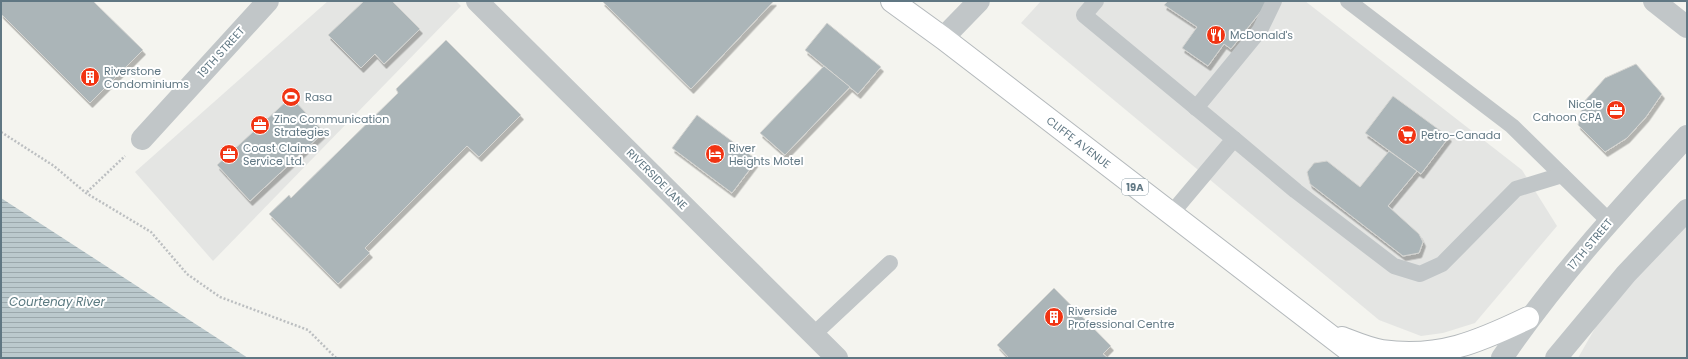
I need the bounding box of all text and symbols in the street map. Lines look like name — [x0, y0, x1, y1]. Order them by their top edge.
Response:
street label: 19TH STREET — [194, 23, 248, 81]
restaurant icon: McDonald's — [1205, 24, 1227, 46]
place label: McDonald's — [1230, 27, 1293, 43]
place label: Riverstone Condominiums — [104, 63, 189, 92]
building icon: Riverstone Condominiums — [79, 66, 101, 88]
sports icon: Rasa — [280, 86, 302, 108]
place label: Rasa — [305, 89, 332, 105]
place label: Nicole Cahoon CPA — [1533, 96, 1603, 125]
office icon: Nicole Cahoon CPA — [1605, 99, 1627, 121]
place label: Zinc Communication Strategies — [274, 111, 389, 140]
street label: CLIFFE AVENUE — [1043, 112, 1114, 172]
office icon: Zinc Communication Strategies — [249, 114, 271, 136]
supermarket icon: Petro-Canada — [1396, 124, 1418, 146]
place label: Petro-Canada — [1421, 127, 1501, 143]
place label: Coast Claims Service Ltd. — [243, 140, 317, 169]
place label: River Heights Motel — [729, 140, 803, 169]
office icon: Coast Claims Service Ltd. — [218, 143, 240, 165]
hotel icon: River Heights Motel — [704, 143, 726, 165]
street label: RIVERSIDE LANE — [623, 145, 691, 213]
road number: 19A — [1122, 179, 1148, 195]
street label: 17TH STREET — [1564, 215, 1616, 273]
water label: Courtenay River — [9, 293, 105, 310]
place label: Riverside Professional Centre — [1068, 303, 1175, 332]
building icon: Riverside Professional Centre — [1043, 306, 1065, 328]

